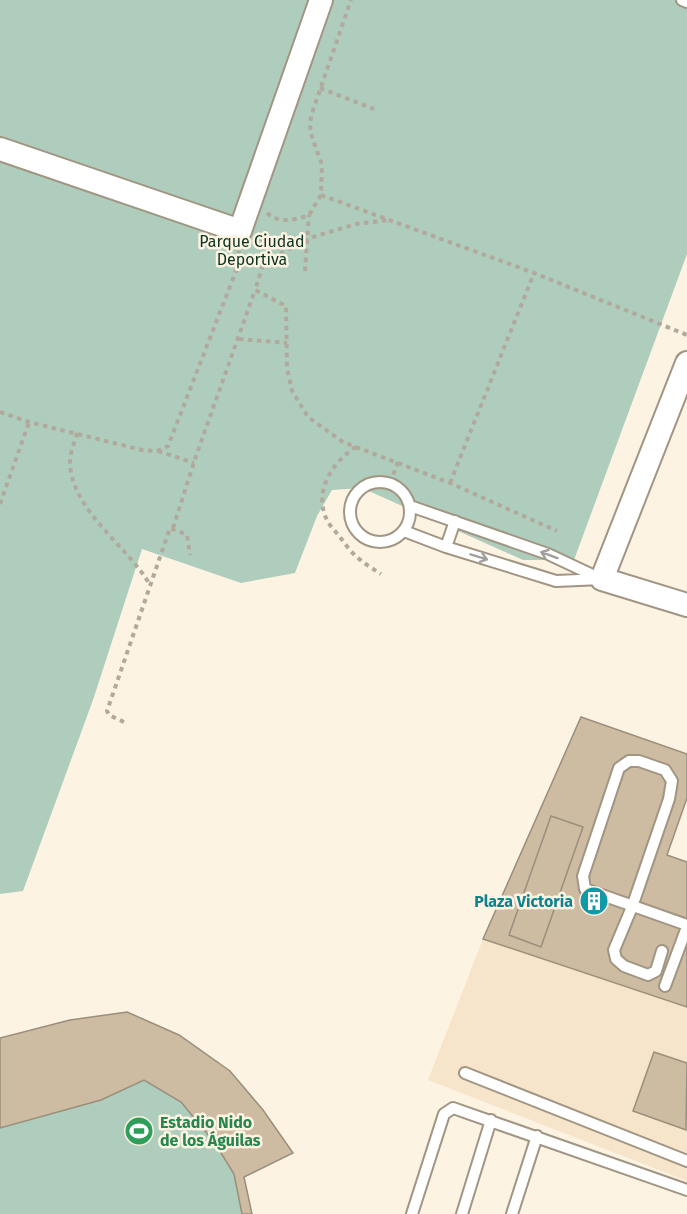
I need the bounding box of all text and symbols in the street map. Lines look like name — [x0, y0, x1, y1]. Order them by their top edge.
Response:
park label: Parque Ciudad Deportiva — [199, 232, 305, 269]
one-way arrow — [540, 548, 559, 559]
one-way arrow — [469, 552, 488, 563]
building icon: Plaza Victoria — [578, 885, 610, 917]
place label: Plaza Victoria — [474, 892, 573, 911]
place label: Estadio Nido de los Águilas — [160, 1113, 261, 1150]
sports icon: Estadio Nido de los Águilas — [123, 1115, 155, 1147]

